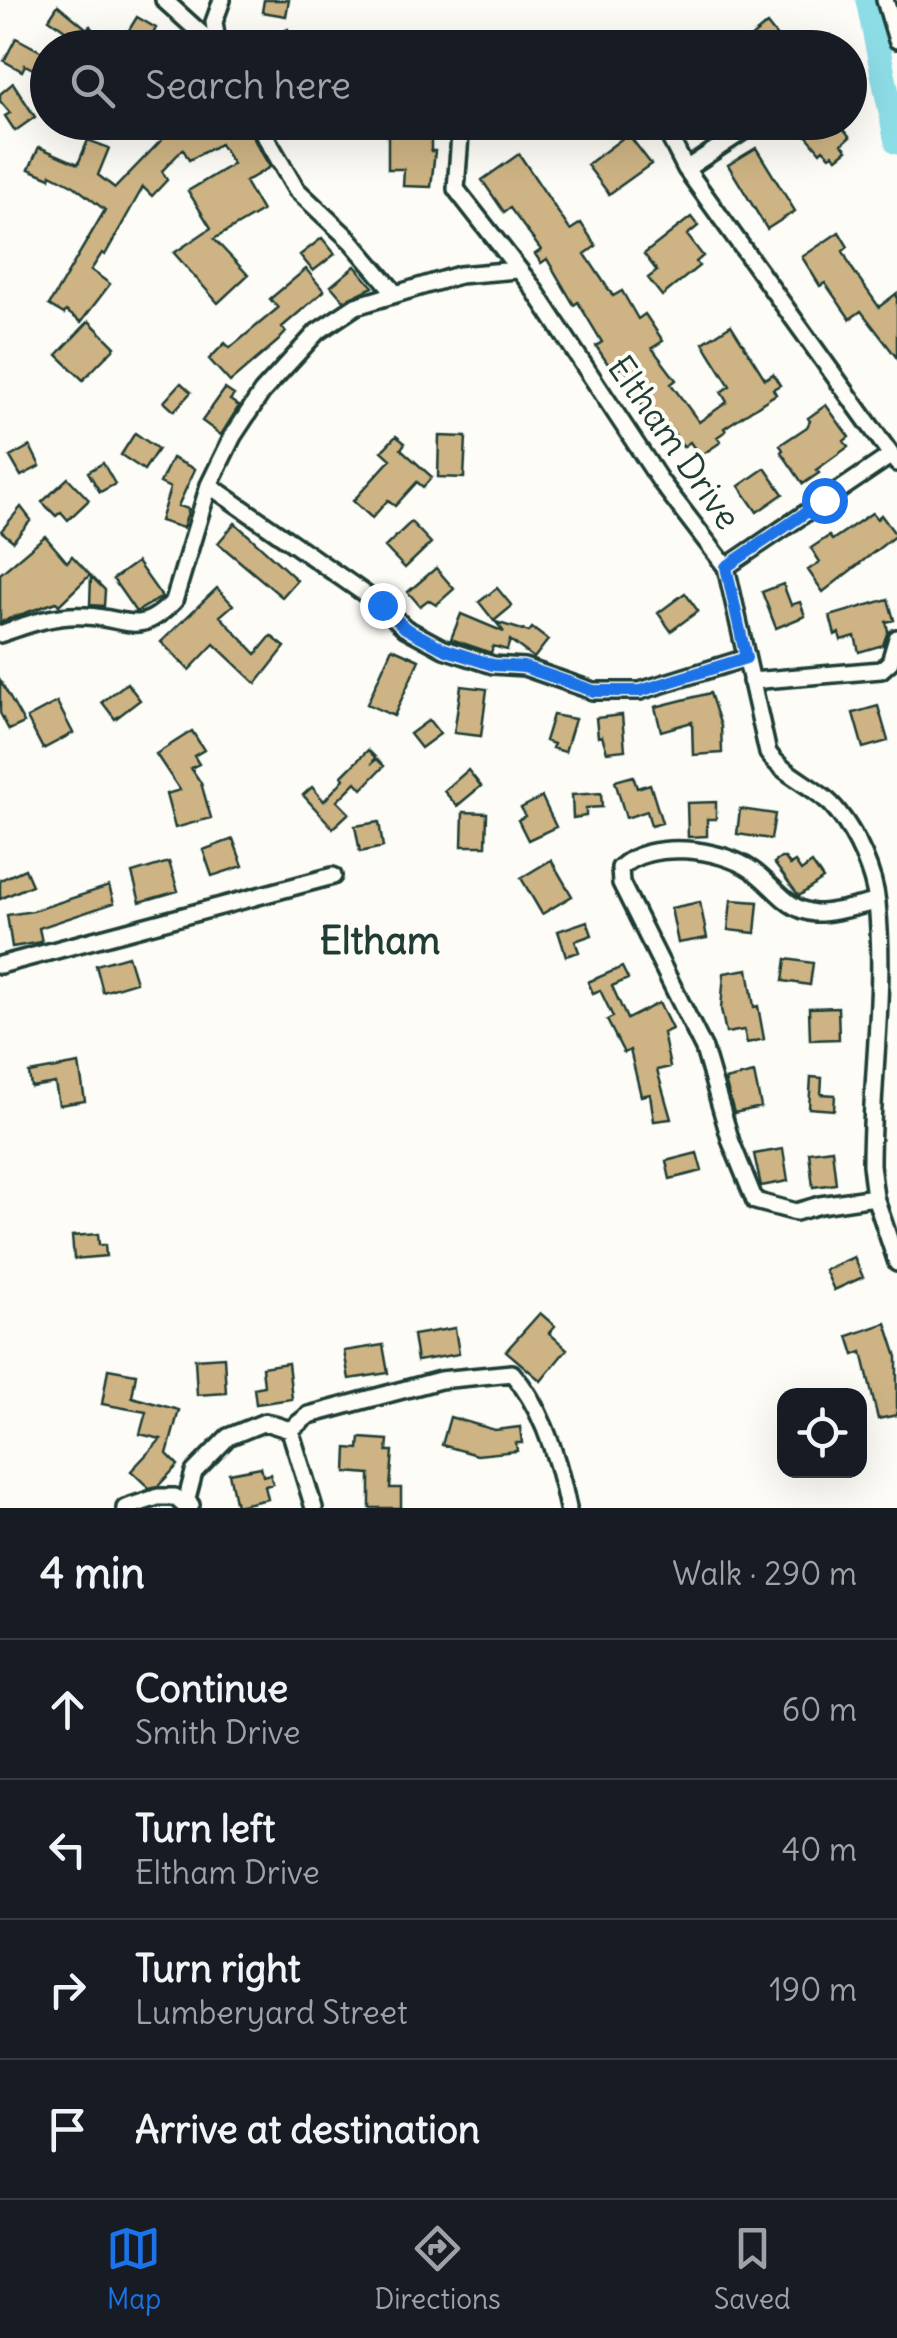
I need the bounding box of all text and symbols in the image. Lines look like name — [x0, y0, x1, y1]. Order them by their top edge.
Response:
search box — [30, 30, 867, 140]
icon: search — [65, 58, 120, 113]
text: Search here — [145, 62, 351, 109]
street label: Eltham Drive — [599, 347, 751, 537]
route start — [802, 478, 848, 524]
route end — [360, 583, 406, 629]
district label: Eltham — [320, 917, 440, 964]
map controls — [777, 1388, 867, 1478]
button: locate — [777, 1388, 867, 1478]
text: 4 min — [40, 1547, 145, 1599]
text: Walk · 290 m — [672, 1553, 857, 1594]
text: Continue — [135, 1665, 288, 1712]
icon: ahead — [40, 1682, 95, 1737]
text: 60 m — [782, 1689, 857, 1730]
text: Smith Drive — [135, 1712, 301, 1753]
text: Turn left — [135, 1805, 275, 1852]
icon: left — [40, 1822, 95, 1877]
text: 40 m — [782, 1829, 857, 1870]
text: Eltham Drive — [135, 1852, 320, 1893]
text: Turn right — [135, 1945, 301, 1992]
icon: right — [40, 1962, 95, 2017]
text: 190 m — [769, 1969, 857, 2010]
text: Lumberyard Street — [135, 1992, 408, 2033]
icon: arrive — [40, 2102, 95, 2157]
text: Arrive at destination — [135, 2106, 480, 2153]
tab: Map — [106, 2221, 161, 2317]
tab: Directions — [374, 2221, 501, 2317]
tab: Saved — [714, 2221, 791, 2317]

